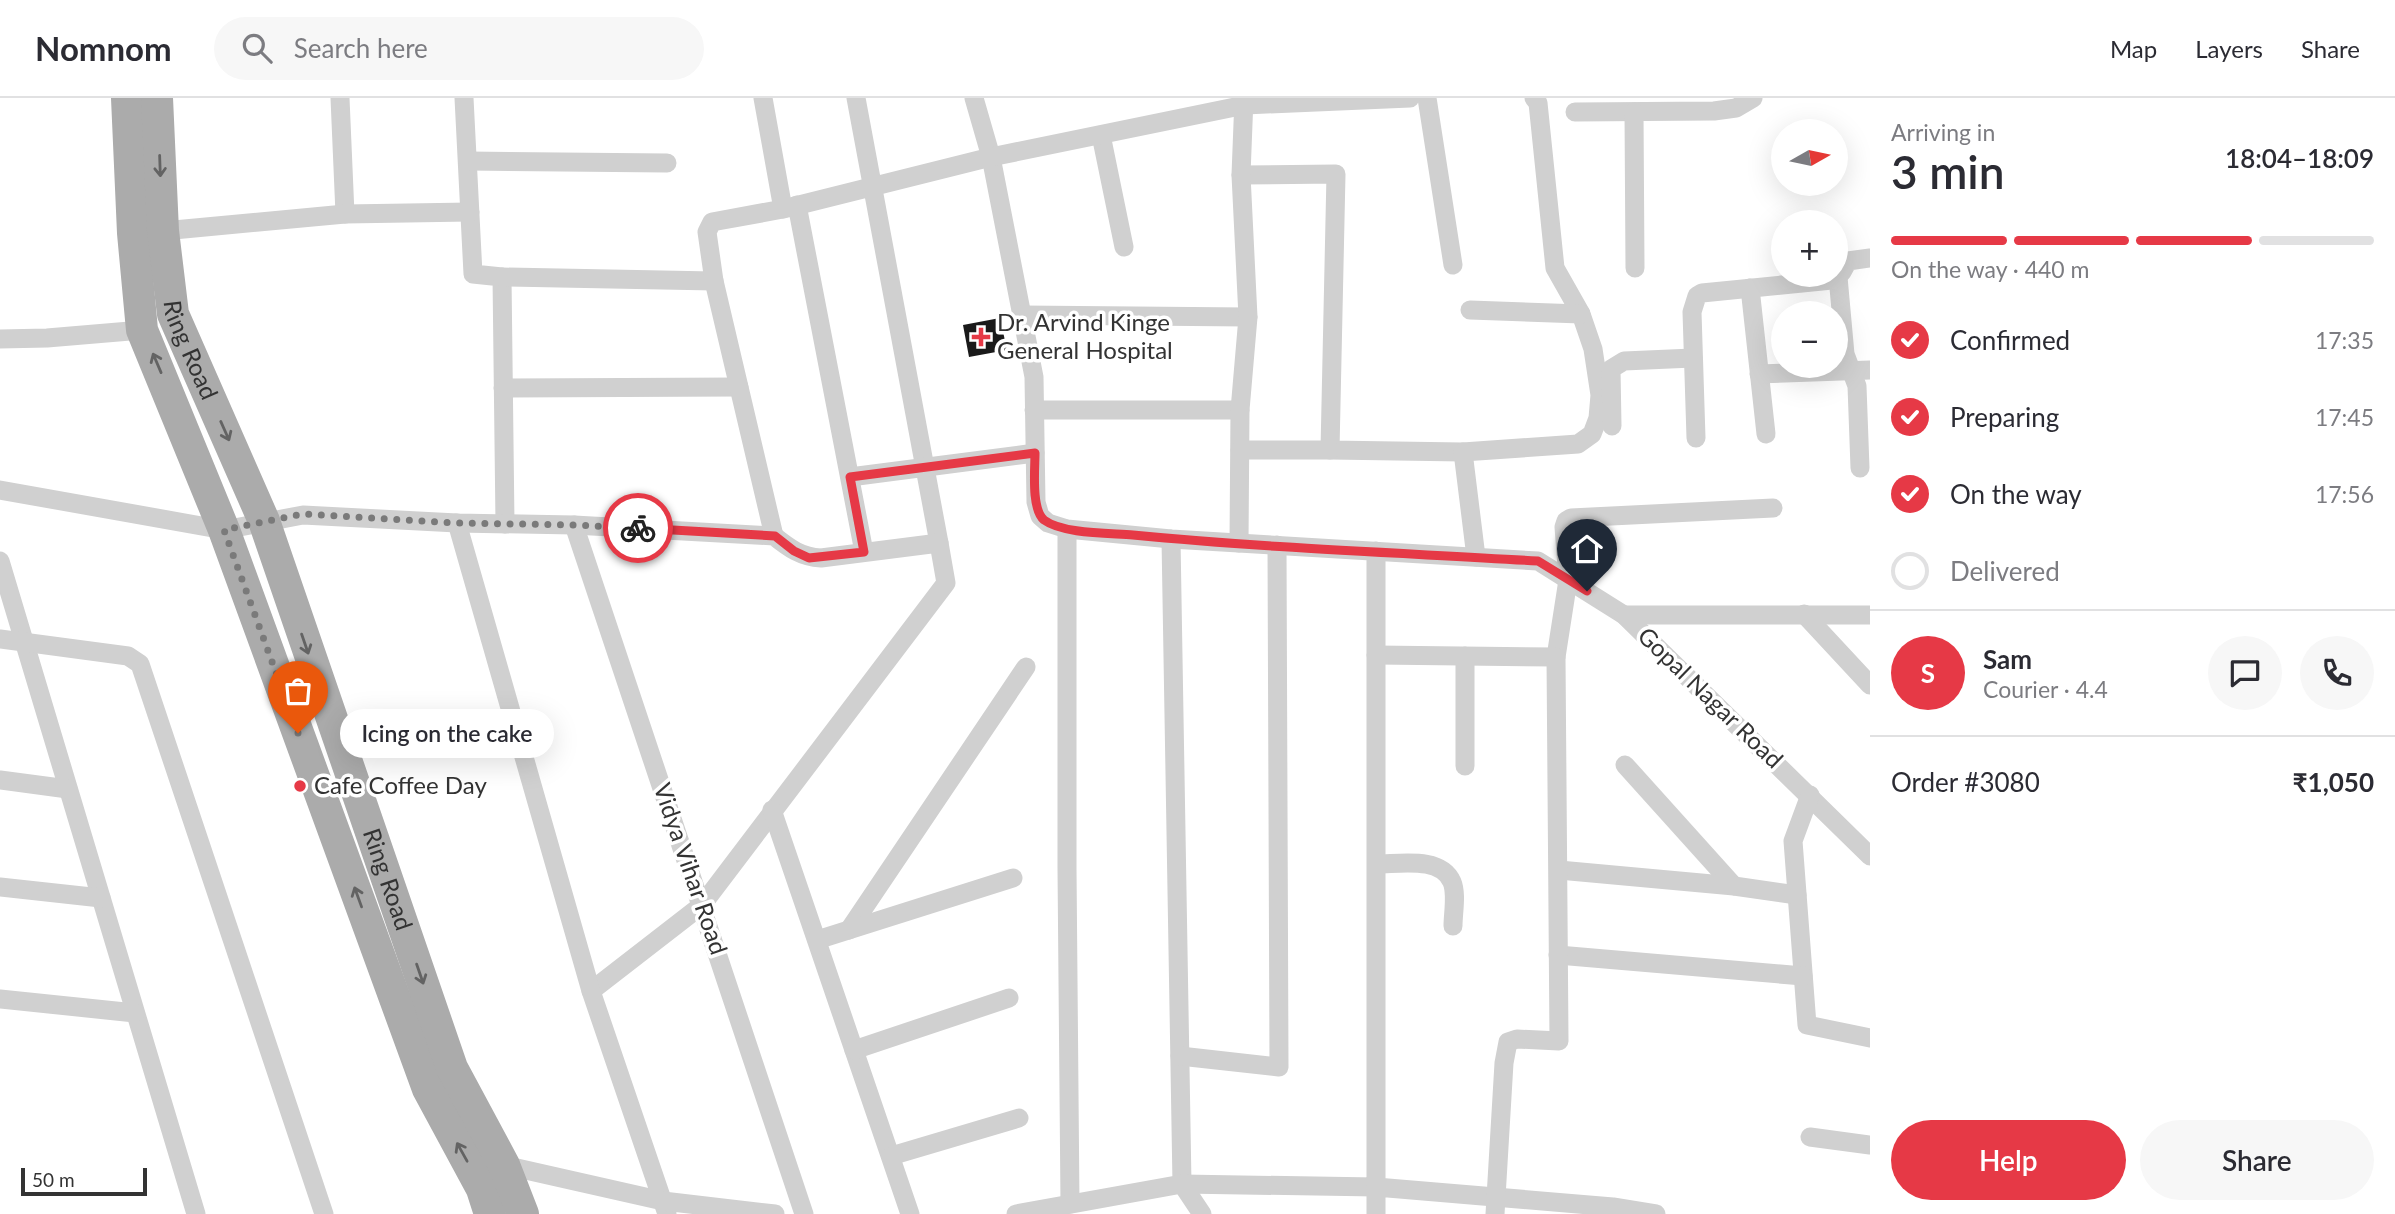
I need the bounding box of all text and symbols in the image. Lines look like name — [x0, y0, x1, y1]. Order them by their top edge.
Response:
search box — [214, 17, 704, 80]
text: Nomnom — [35, 28, 172, 68]
icon: search — [238, 29, 276, 67]
text: Search here — [294, 32, 428, 64]
text: Map — [2110, 34, 2157, 63]
text: Layers — [2195, 34, 2263, 63]
text: Share — [2301, 34, 2360, 63]
text: Arriving in — [1891, 118, 1995, 146]
north arrow — [1771, 119, 1848, 196]
map controls — [1771, 119, 1848, 378]
text: 18:04–18:09 — [2225, 142, 2374, 174]
text: 3 min — [1891, 144, 2005, 199]
one-way arrow — [154, 154, 167, 177]
button: + — [1771, 210, 1848, 287]
text: On the way · 440 m — [1891, 255, 2090, 283]
street label: Ring Road — [158, 298, 225, 404]
button: − — [1771, 301, 1848, 378]
place label: Dr. Arvind Kinge General Hospital — [997, 307, 1173, 364]
icon: check — [1891, 321, 1929, 359]
text: Confirmed — [1950, 324, 2070, 356]
text: 17:35 — [2315, 326, 2374, 354]
marker: Dr. Arvind Kinge General Hospital — [971, 327, 991, 347]
one-way arrow — [150, 352, 163, 374]
icon: check — [1891, 398, 1929, 436]
text: Preparing — [1950, 401, 2059, 433]
text: 17:45 — [2315, 403, 2374, 431]
one-way arrow — [219, 420, 232, 441]
icon: check — [1891, 475, 1929, 513]
text: On the way — [1950, 478, 2082, 510]
text: 17:56 — [2315, 480, 2374, 508]
courier — [603, 493, 673, 563]
icon: bike — [619, 509, 657, 547]
pin — [1557, 519, 1617, 591]
icon: home — [1568, 530, 1606, 568]
text: Delivered — [1950, 555, 2060, 587]
street label: Gopal Nagar Road — [1633, 620, 1789, 773]
one-way arrow — [300, 632, 312, 654]
button: chat — [2208, 636, 2282, 710]
button: phone — [2300, 636, 2374, 710]
text: Sam — [1983, 643, 2032, 675]
text: S — [1921, 657, 1935, 689]
pin — [268, 661, 328, 733]
icon: bag — [279, 672, 317, 710]
text: Courier · 4.4 — [1983, 675, 2108, 703]
callout: Icing on the cake — [340, 708, 554, 758]
text: Icing on the cake — [362, 719, 532, 747]
text: Order #3080 — [1891, 766, 2040, 798]
text: ₹1,050 — [2293, 766, 2374, 798]
place label: Cafe Coffee Day — [314, 770, 487, 799]
marker: Cafe Coffee Day — [292, 778, 308, 794]
street label: Vidya Vihar Road — [648, 779, 734, 958]
street label: Ring Road — [358, 824, 420, 934]
one-way arrow — [351, 886, 363, 908]
one-way arrow — [415, 963, 427, 985]
button: Help — [1891, 1120, 2126, 1200]
button: Share — [2140, 1120, 2374, 1200]
one-way arrow — [455, 1143, 469, 1163]
scale bar — [21, 1165, 147, 1197]
text: 50 m — [32, 1168, 75, 1191]

